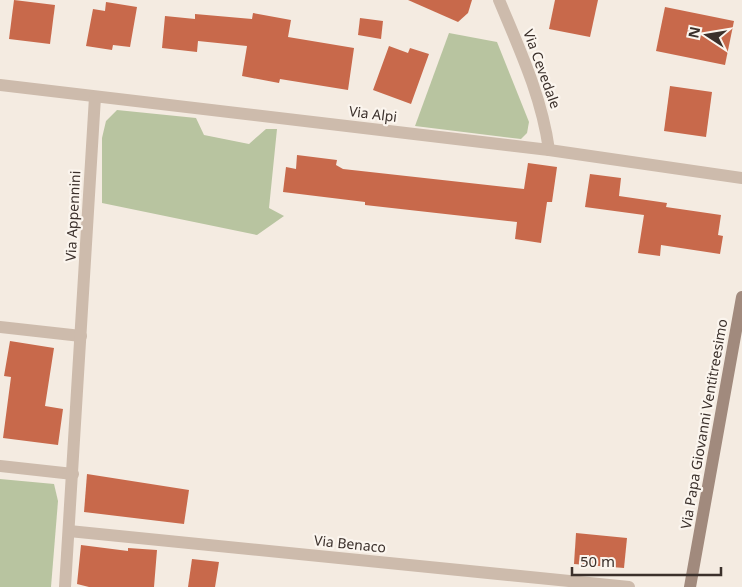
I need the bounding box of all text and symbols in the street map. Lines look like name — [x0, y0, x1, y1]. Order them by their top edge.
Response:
north arrow — [682, 10, 732, 60]
text: N — [683, 25, 704, 40]
street label: Via Cevedale — [519, 27, 566, 111]
street label: Via Alpi — [348, 101, 398, 126]
street label: Via Appennini — [61, 170, 84, 262]
street label: Via Papa Giovanni Ventitreesimo — [676, 317, 731, 530]
street label: Via Benaco — [313, 530, 387, 557]
scale bar — [572, 544, 721, 576]
text: 50 m — [580, 551, 615, 571]

